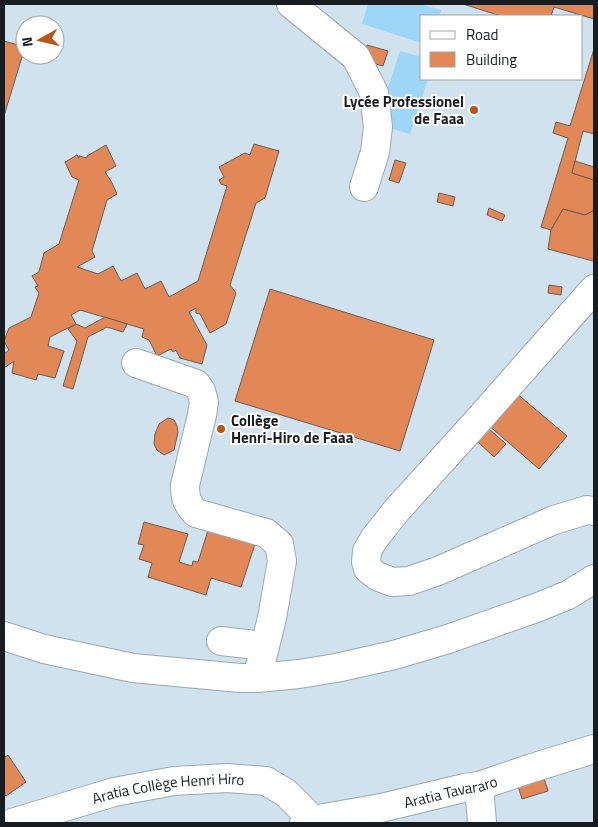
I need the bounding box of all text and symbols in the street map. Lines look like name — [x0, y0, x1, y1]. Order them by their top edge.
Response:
north arrow — [15, 15, 65, 65]
legend — [420, 15, 583, 80]
text: Road — [466, 23, 498, 46]
text: N — [16, 36, 38, 48]
text: Building — [466, 48, 517, 71]
place label: Lycée Professionel de Faaa — [343, 90, 464, 130]
marker: Lycée Professionel de Faaa — [468, 104, 480, 116]
place label: Collège Henri-Hiro de Faaa — [231, 409, 354, 449]
marker: Collège Henri-Hiro de Faaa — [215, 423, 227, 435]
street label: Aratia Collège Henri Hiro — [89, 766, 245, 810]
street label: Aratia Tavararo — [401, 769, 500, 814]

